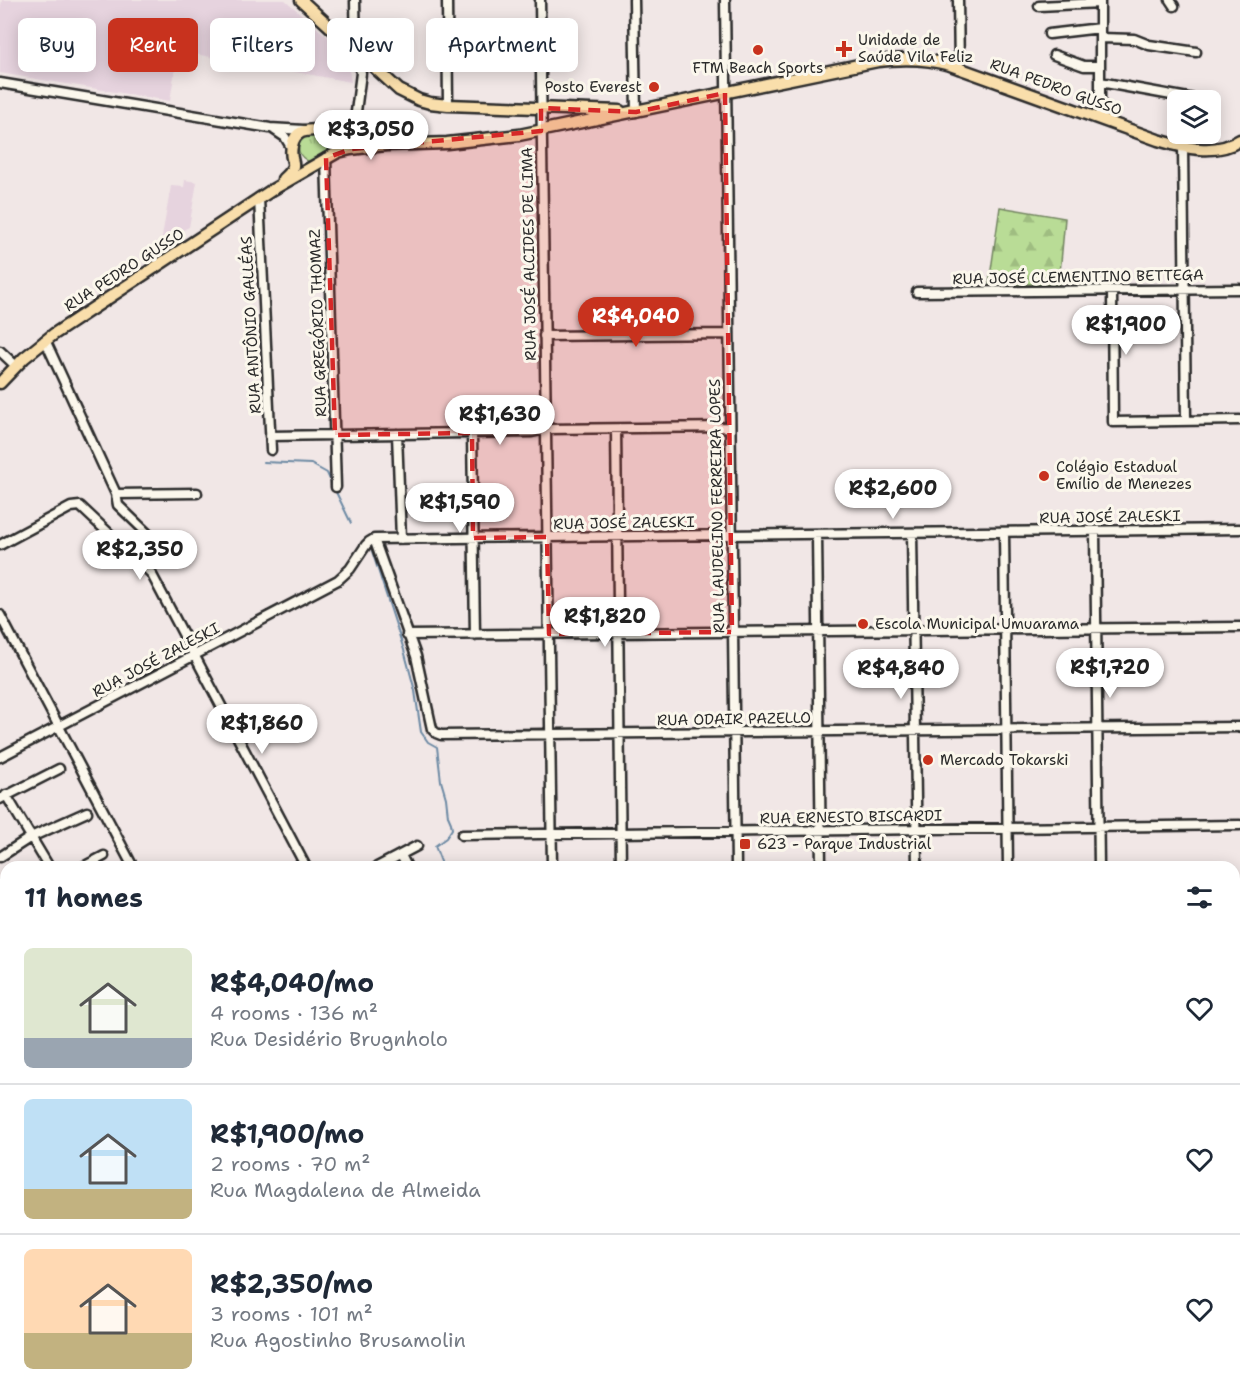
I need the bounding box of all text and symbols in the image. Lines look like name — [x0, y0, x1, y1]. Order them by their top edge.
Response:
chip: Buy — [18, 18, 96, 72]
chip: Rent — [108, 18, 198, 72]
chip: Filters — [210, 18, 315, 72]
chip: New — [327, 18, 414, 72]
chip: Apartment — [426, 18, 578, 72]
place label: Unidade de Saúde Vila Feliz — [858, 30, 973, 67]
marker: Unidade de Saúde Vila Feliz — [835, 40, 853, 58]
marker: FTM Beach Sports — [751, 43, 765, 57]
street label: RUA PEDRO GUSSO — [987, 54, 1125, 120]
place label: FTM Beach Sports — [693, 58, 823, 78]
place label: Posto Everest — [545, 77, 642, 97]
marker: Posto Everest — [647, 80, 661, 94]
map controls — [1167, 90, 1221, 144]
button: layers — [1167, 90, 1221, 144]
pin: R$3,050 — [316, 110, 426, 161]
text: R$3,050 — [327, 116, 415, 142]
street label: RUA JOSÉ ALCIDES DE LIMA — [516, 147, 541, 361]
street label: RUA PEDRO GUSSO — [60, 224, 188, 316]
street label: RUA GREGÓRIO THOMAZ — [304, 229, 331, 417]
street label: RUA ANTÔNIO GALLÉAS — [235, 236, 266, 414]
street label: RUA JOSÉ CLEMENTINO BETTEGA — [952, 264, 1204, 289]
pin: R$4,040 — [581, 297, 691, 348]
text: R$4,040 — [592, 303, 680, 329]
pin: R$1,900 — [1071, 305, 1181, 356]
text: R$1,900 — [1086, 311, 1166, 337]
street label: RUA LAUDELINO FERREIRA LOPES — [705, 379, 729, 633]
pin: R$1,630 — [445, 395, 555, 446]
text: R$1,630 — [459, 401, 541, 427]
place label: Colégio Estadual Emílio de Menezes — [1056, 457, 1192, 494]
pin: R$2,600 — [838, 469, 948, 520]
marker: Colégio Estadual Emílio de Menezes — [1037, 469, 1051, 483]
text: R$2,600 — [849, 475, 937, 501]
pin: R$1,590 — [405, 483, 515, 534]
text: R$1,590 — [419, 489, 501, 515]
street label: RUA JOSÉ ZALESKI — [1039, 505, 1181, 528]
street label: RUA JOSÉ ZALESKI — [553, 511, 695, 534]
pin: R$2,350 — [85, 530, 195, 581]
text: R$2,350 — [96, 536, 184, 562]
pin: R$1,820 — [550, 597, 660, 648]
text: R$1,820 — [564, 603, 646, 629]
place label: Escola Municipal Umuarama — [875, 614, 1080, 634]
street label: RUA JOSÉ ZALESKI — [88, 617, 223, 702]
marker: Escola Municipal Umuarama — [856, 617, 870, 631]
pin: R$1,720 — [1055, 648, 1165, 699]
pin: R$4,840 — [846, 649, 956, 700]
text: R$1,720 — [1070, 654, 1150, 680]
text: R$4,840 — [857, 655, 945, 681]
pin: R$1,860 — [207, 704, 317, 755]
street label: RUA ODAIR PAZELLO — [657, 708, 811, 730]
text: R$1,860 — [221, 710, 303, 736]
place label: Mercado Tokarski — [940, 750, 1069, 770]
marker: Mercado Tokarski — [921, 753, 935, 767]
street label: RUA ERNESTO BISCARDI — [760, 805, 942, 829]
place label: 623 - Parque Industrial — [757, 834, 932, 854]
marker: 623 - Parque Industrial — [738, 837, 752, 851]
text: 11 homes — [24, 880, 143, 915]
icon: filters — [1183, 881, 1216, 914]
text: R$4,040/mo — [210, 965, 374, 1000]
icon: home — [72, 972, 144, 1044]
icon: heart — [1183, 992, 1216, 1025]
text: 4 rooms · 136 m² — [210, 1000, 378, 1026]
text: Rua Desidério Brugnholo — [210, 1026, 448, 1052]
text: R$1,900/mo — [210, 1116, 365, 1151]
icon: home — [72, 1123, 144, 1195]
icon: heart — [1183, 1143, 1216, 1176]
text: 2 rooms · 70 m² — [210, 1151, 371, 1177]
text: Rua Magdalena de Almeida — [210, 1177, 481, 1203]
text: R$2,350/mo — [210, 1266, 373, 1301]
icon: home — [72, 1273, 144, 1345]
icon: heart — [1183, 1293, 1216, 1326]
text: 3 rooms · 101 m² — [210, 1301, 373, 1327]
text: Rua Agostinho Brusamolin — [210, 1327, 466, 1353]

